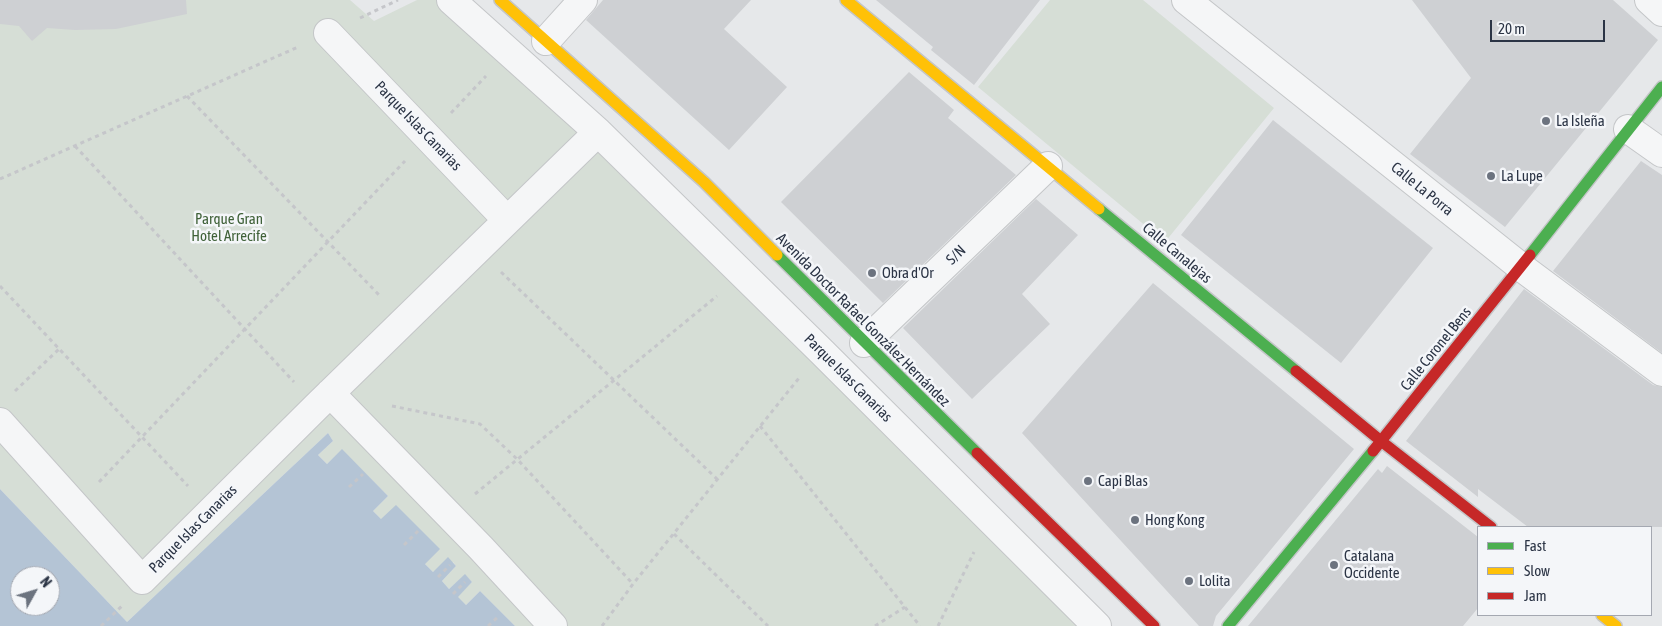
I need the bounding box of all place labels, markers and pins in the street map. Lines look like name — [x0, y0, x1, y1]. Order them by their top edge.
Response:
place label: La Isleña — [1556, 112, 1605, 130]
marker: La Isleña — [1540, 115, 1552, 127]
place label: La Lupe — [1501, 167, 1543, 185]
marker: La Lupe — [1485, 170, 1497, 182]
place label: Obra d'Or — [882, 264, 934, 282]
marker: Obra d'Or — [866, 267, 878, 279]
place label: Capi Blas — [1098, 472, 1148, 490]
marker: Capi Blas — [1082, 475, 1094, 487]
place label: Hong Kong — [1145, 511, 1204, 529]
marker: Hong Kong — [1129, 514, 1141, 526]
place label: Catalana Occidente — [1344, 547, 1399, 582]
marker: Catalana Occidente — [1328, 559, 1340, 571]
place label: Lolita — [1199, 572, 1231, 590]
marker: Lolita — [1183, 575, 1195, 587]

